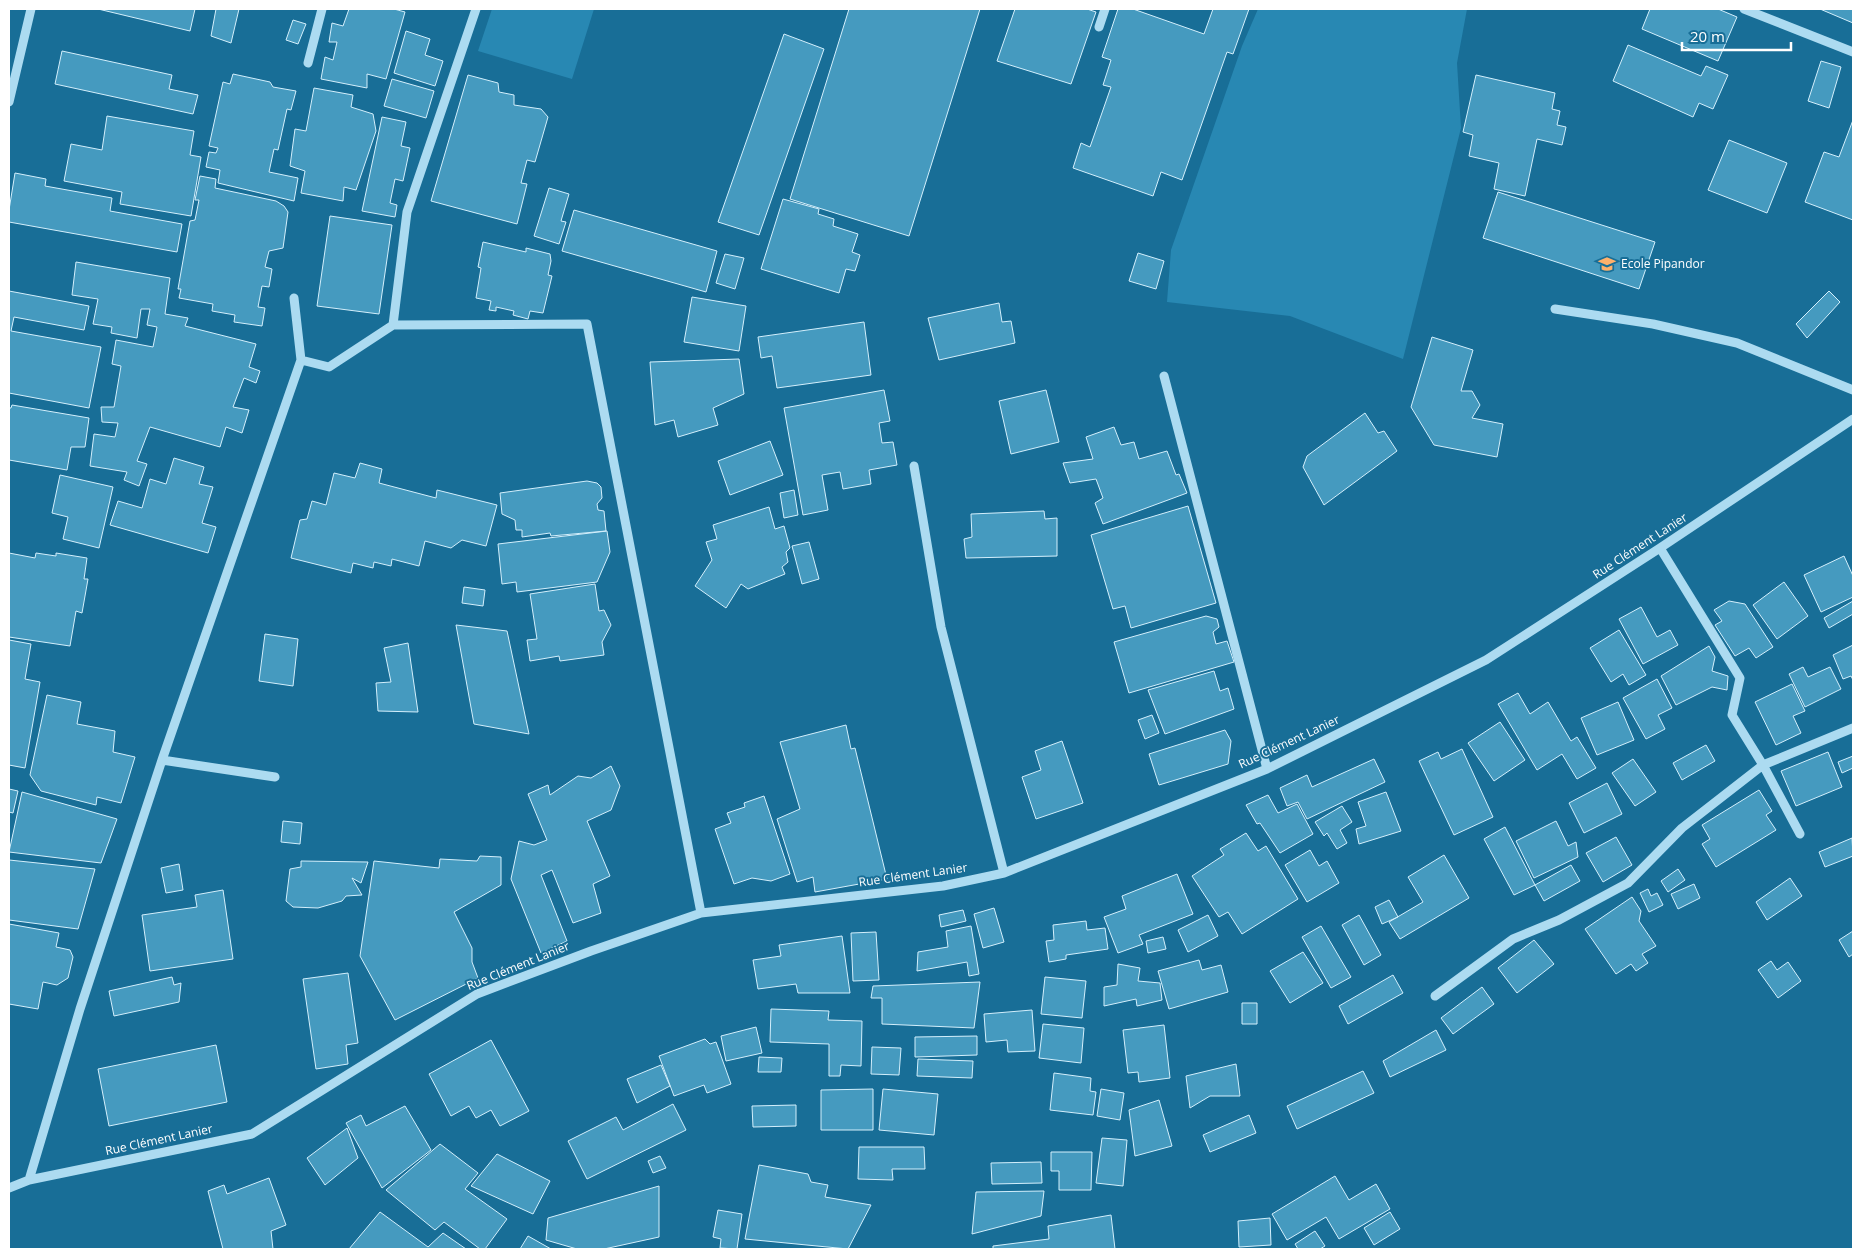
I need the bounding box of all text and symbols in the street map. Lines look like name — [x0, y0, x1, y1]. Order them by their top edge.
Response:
scale bar — [1682, 20, 1791, 52]
text: 20 m — [1690, 26, 1725, 46]
school or university icon: Ecole Pipandor — [1597, 254, 1617, 274]
place label: Ecole Pipandor — [1621, 255, 1705, 272]
street label: Rue Clément Lanier — [1589, 509, 1690, 583]
street label: Rue Clément Lanier — [1236, 711, 1342, 772]
street label: Rue Clément Lanier — [858, 858, 968, 891]
street label: Rue Clément Lanier — [464, 937, 572, 994]
street label: Rue Clément Lanier — [104, 1120, 214, 1159]

